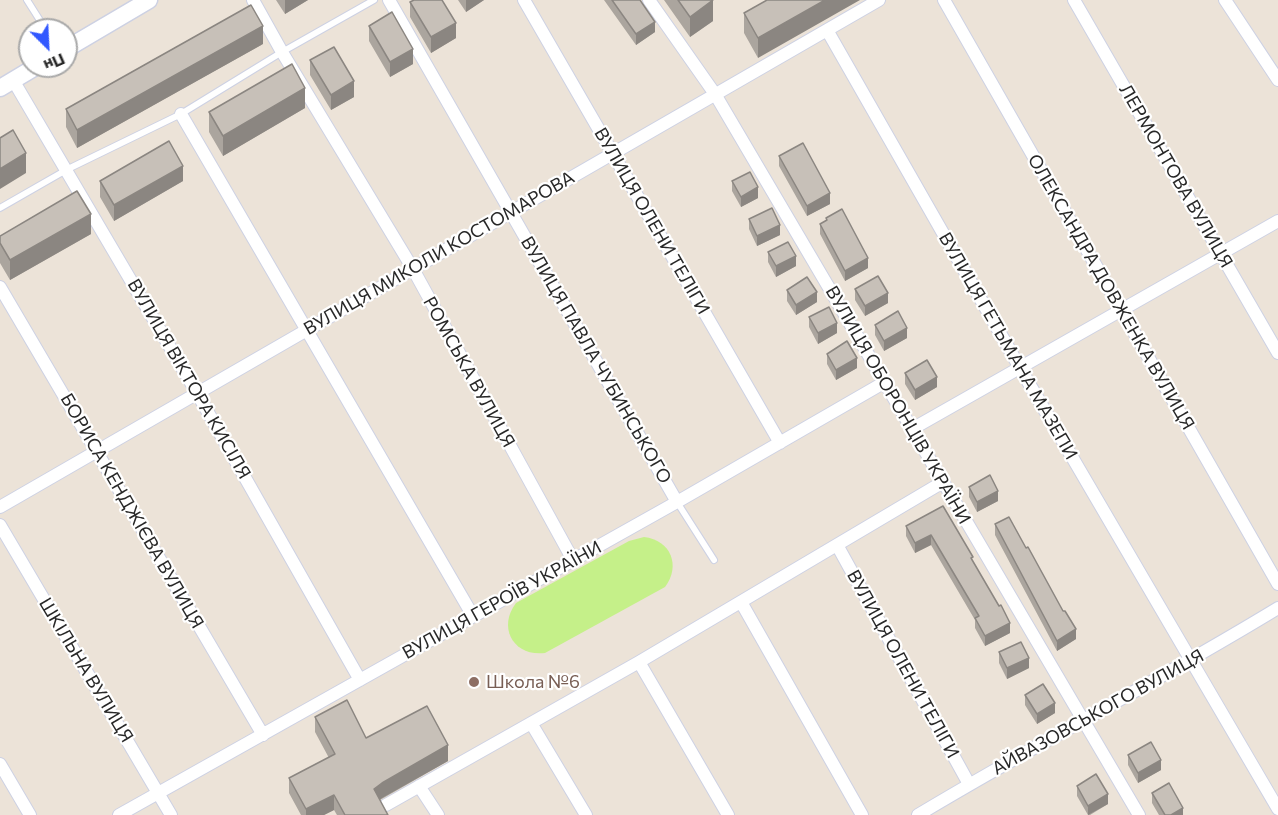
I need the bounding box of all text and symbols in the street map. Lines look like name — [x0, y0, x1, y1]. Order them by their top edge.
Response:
north arrow — [18, 18, 78, 78]
text: Пн — [41, 50, 68, 76]
street label: ЛЕРМОНТОВА ВУЛИЦЯ — [1115, 80, 1237, 272]
street label: ВУЛИЦЯ ОЛЕНИ ТЕЛІГИ — [590, 124, 714, 318]
street label: ОЛЕКСАНДРА ДОВЖЕНКА ВУЛИЦЯ — [1023, 150, 1199, 434]
street label: ВУЛИЦЯ МИКОЛИ КОСТОМАРОВА — [300, 166, 578, 340]
street label: ВУЛИЦЯ ГЕТЬМАНА МАЗЕПИ — [934, 229, 1082, 463]
street label: ВУЛИЦЯ ПАВЛА ЧУБИНСЬКОГО — [516, 233, 676, 487]
street label: ВУЛИЦЯ ВІКТОРА КИСІЛЯ — [123, 275, 255, 483]
street label: ВУЛИЦЯ ОБОРОНЦІВ УКРАЇНИ — [821, 282, 975, 528]
street label: РОМСЬКА ВУЛИЦЯ — [419, 293, 519, 451]
street label: БОРИСА КЕНДЖІЄВА ВУЛИЦЯ — [56, 390, 208, 632]
street label: ВУЛИЦЯ ГЕРОЇВ УКРАЇНИ — [399, 536, 605, 664]
street label: ВУЛИЦЯ ОЛЕНИ ТЕЛІГИ — [842, 566, 964, 762]
street label: ШКІЛЬНА ВУЛИЦЯ — [34, 594, 138, 746]
street label: АЙВАЗОВСЬКОГО ВУЛИЦЯ — [988, 645, 1208, 779]
place label: Школа №6 — [486, 671, 580, 693]
marker: Школа №6 — [467, 675, 481, 689]

